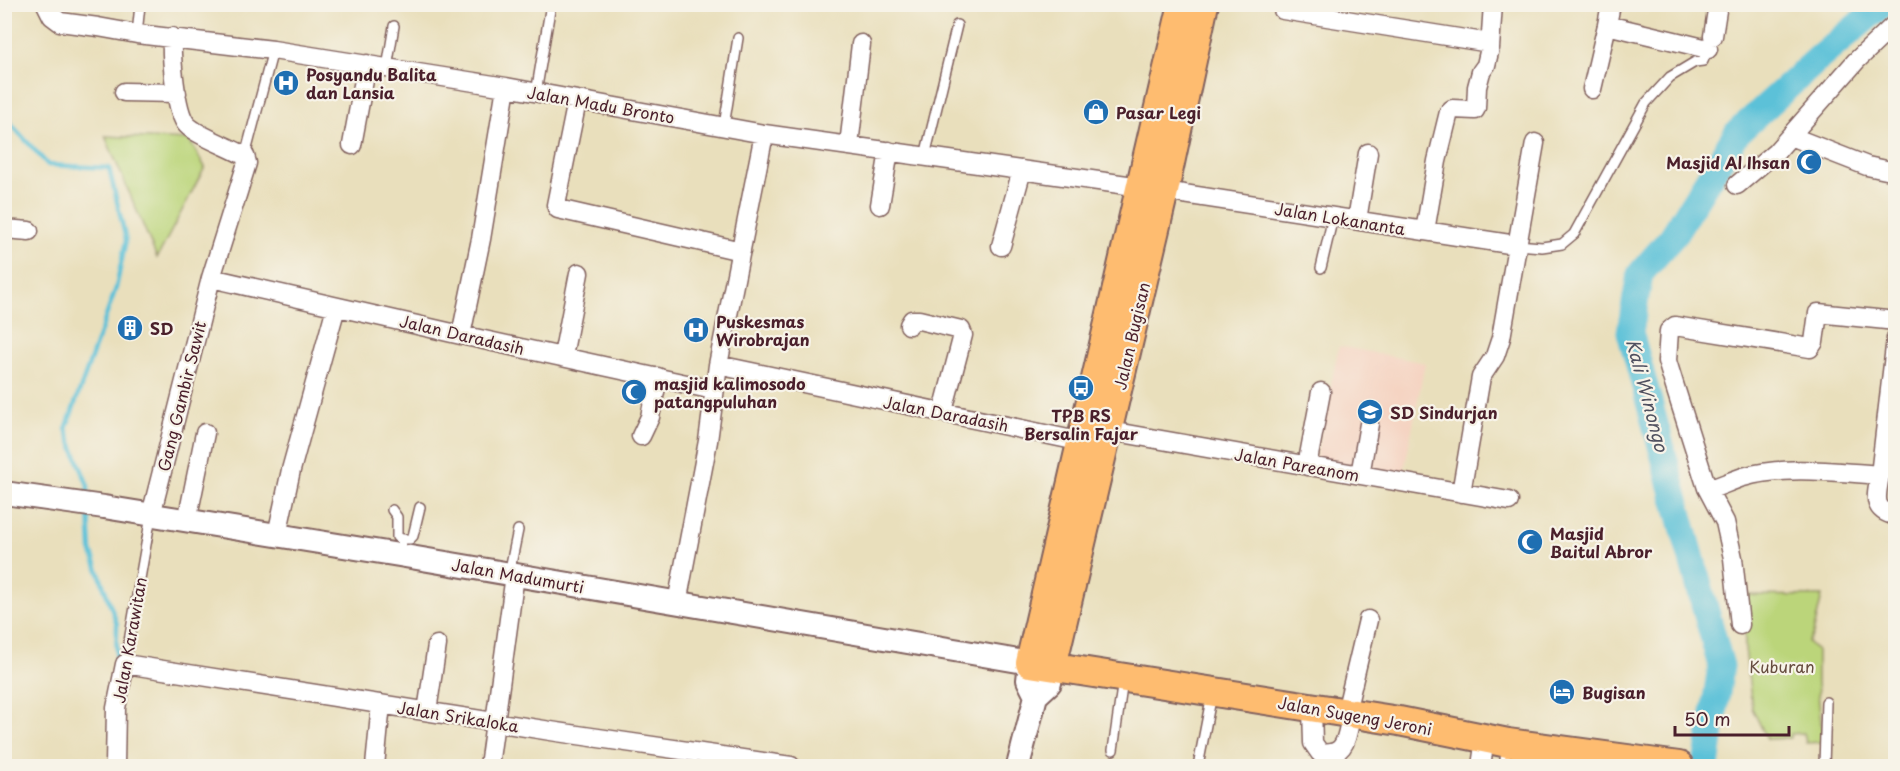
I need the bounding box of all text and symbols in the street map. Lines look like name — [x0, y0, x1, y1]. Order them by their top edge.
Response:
place label: Posyandu Balita dan Lansia — [306, 62, 437, 104]
hospital icon: Posyandu Balita dan Lansia — [271, 68, 301, 98]
street label: Jalan Madu Bronto — [525, 79, 677, 129]
shop icon: Pasar Legi — [1081, 97, 1111, 127]
place label: Pasar Legi — [1116, 100, 1201, 124]
mosque icon: Masjid Al Ihsan — [1794, 147, 1824, 177]
place label: Masjid Al Ihsan — [1666, 150, 1790, 174]
street label: Jalan Lokananta — [1273, 196, 1407, 240]
street label: Jalan Bugisan — [1107, 280, 1155, 392]
street label: Jalan Daradasih — [397, 308, 527, 360]
place label: Puskesmas Wirobrajan — [716, 309, 810, 351]
building icon: SD — [115, 313, 145, 343]
hospital icon: Puskesmas Wirobrajan — [681, 315, 711, 345]
place label: SD — [150, 316, 174, 340]
street label: Gang Gambir Sawit — [151, 318, 211, 474]
water label: Kali Winongo — [1620, 336, 1676, 455]
place label: masjid kalimosodo patangpuluhan — [654, 371, 806, 413]
bus stop icon: TPB RS Bersalin Fajar — [1066, 373, 1096, 403]
mosque icon: masjid kalimosodo patangpuluhan — [619, 377, 649, 407]
street label: Jalan Daradasih — [881, 389, 1011, 437]
school or university icon: SD Sindurjan — [1355, 397, 1385, 427]
place label: SD Sindurjan — [1390, 400, 1498, 424]
place label: TPB RS Bersalin Fajar — [1024, 403, 1139, 445]
street label: Jalan Pareanom — [1233, 441, 1361, 487]
place label: Masjid Baitul Abror — [1550, 521, 1653, 563]
mosque icon: Masjid Baitul Abror — [1515, 527, 1545, 557]
street label: Jalan Madumurti — [450, 552, 586, 598]
street label: Jalan Karawitan — [106, 575, 152, 705]
park label: Kuburan — [1749, 654, 1815, 678]
hotel icon: Bugisan — [1547, 677, 1577, 707]
place label: Bugisan — [1582, 680, 1646, 704]
street label: Jalan Sugeng Jeroni — [1276, 690, 1434, 740]
street label: Jalan Srikaloka — [395, 695, 521, 737]
scale bar — [1675, 699, 1789, 737]
text: 50 m — [1684, 705, 1731, 732]

